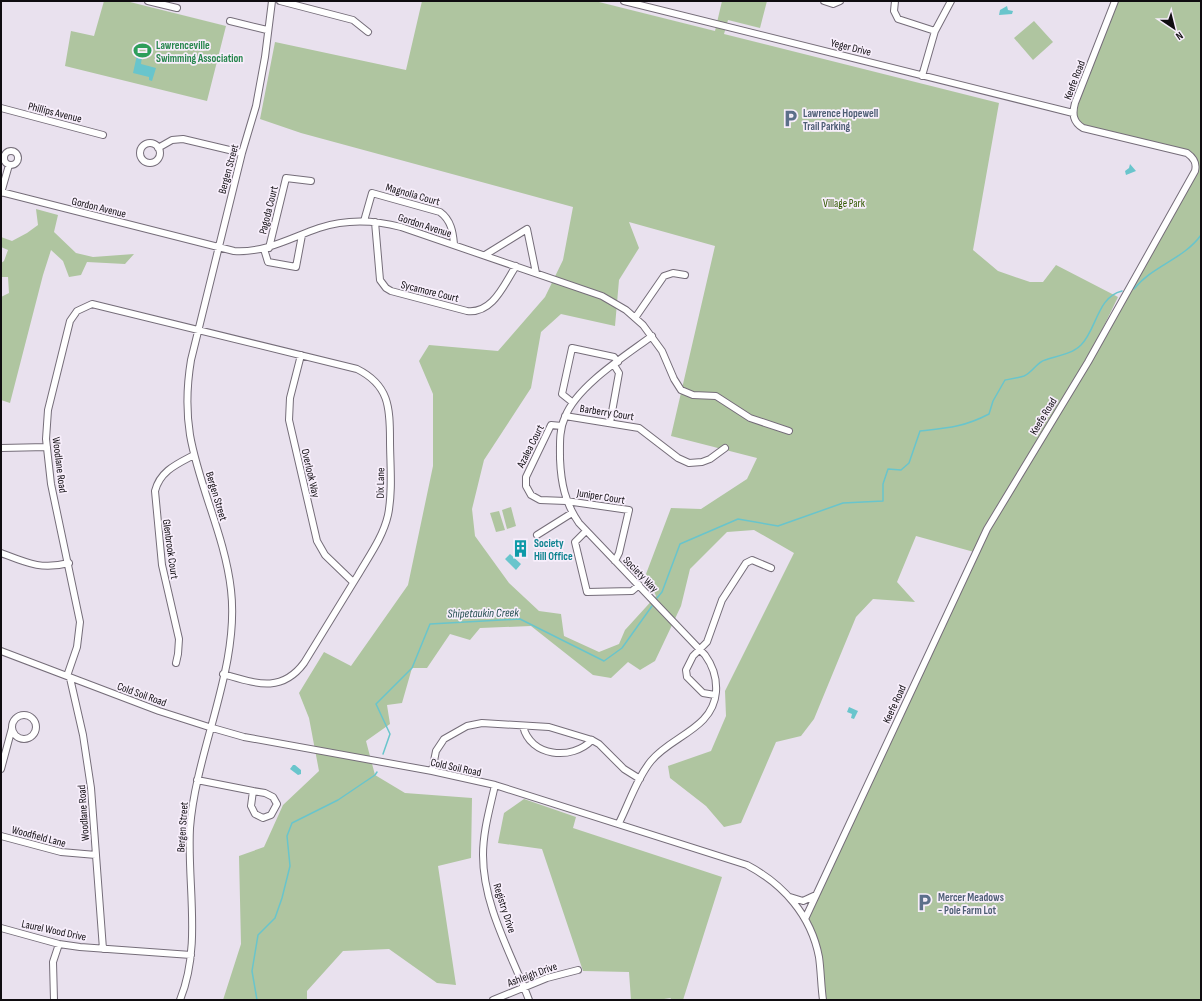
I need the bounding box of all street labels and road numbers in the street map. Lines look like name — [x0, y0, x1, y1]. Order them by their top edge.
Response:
street label: Yeger Drive — [829, 36, 873, 59]
street label: Keefe Road — [1061, 58, 1088, 102]
street label: Phillips Avenue — [27, 100, 83, 125]
street label: Bergen Street — [216, 142, 241, 195]
street label: Magnolia Court — [384, 181, 442, 209]
street label: Pagoda Court — [256, 184, 281, 236]
street label: Gordon Avenue — [70, 194, 127, 221]
street label: Gordon Avenue — [396, 211, 453, 240]
street label: Sycamore Court — [400, 278, 461, 305]
street label: Keefe Road — [1027, 395, 1060, 437]
street label: Barberry Court — [579, 402, 636, 423]
street label: Azalea Court — [514, 422, 547, 471]
street label: Woodlane Road — [50, 436, 69, 494]
street label: Overlook Way — [299, 447, 323, 499]
street label: Dix Lane — [374, 468, 387, 499]
street label: Bergen Street — [203, 470, 230, 523]
street label: Juniper Court — [575, 486, 627, 507]
street label: Glenbrook Court — [160, 518, 181, 580]
street label: Society Way — [620, 554, 661, 595]
street label: Cold Soil Road — [115, 680, 169, 710]
street label: Keefe Road — [880, 682, 909, 726]
street label: Cold Soil Road — [429, 756, 483, 779]
street label: Woodlane Road — [75, 784, 92, 841]
street label: Bergen Street — [174, 801, 191, 853]
street label: Woodfield Lane — [10, 823, 67, 850]
street label: Registry Drive — [490, 882, 519, 935]
street label: Laurel Wood Drive — [20, 917, 87, 944]
street label: Ashleigh Drive — [505, 959, 559, 990]

